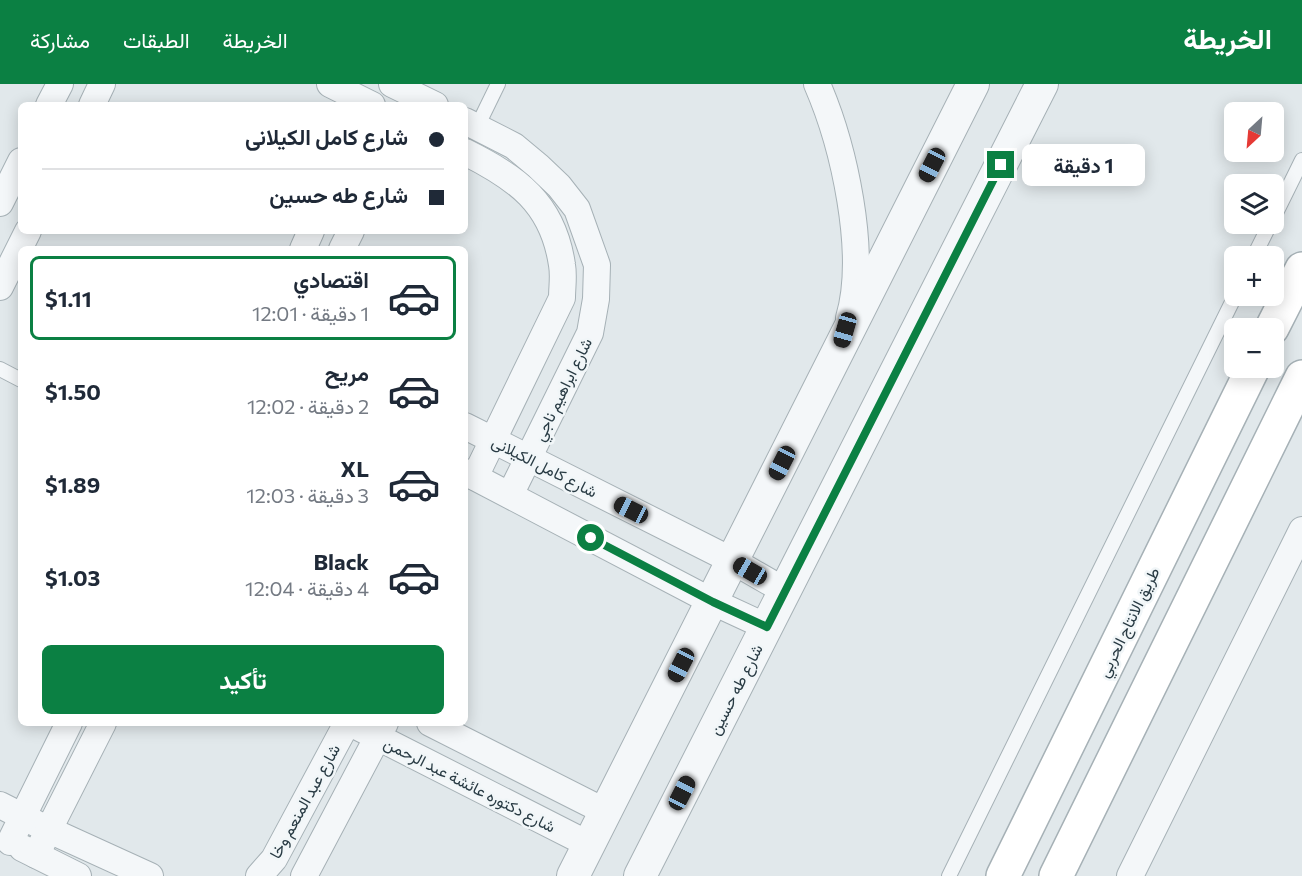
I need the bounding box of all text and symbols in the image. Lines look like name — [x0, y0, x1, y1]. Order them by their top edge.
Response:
text: الخريطة — [1183, 21, 1272, 55]
text: مشاركة — [30, 27, 90, 52]
text: الطبقات — [123, 27, 190, 52]
text: الخريطة — [223, 27, 288, 52]
north arrow — [1224, 102, 1284, 162]
map controls — [1224, 102, 1284, 378]
text: شارع كامل الكيلانى — [245, 123, 408, 150]
callout: 1 دقيقة — [1022, 144, 1145, 186]
car — [916, 145, 948, 185]
route end — [987, 151, 1014, 178]
text: 1 دقيقة — [1053, 153, 1114, 177]
button: layers — [1224, 174, 1284, 234]
text: شارع طه حسين — [269, 181, 408, 208]
button: + — [1224, 246, 1284, 306]
text: اقتصادي — [293, 266, 369, 293]
icon: car — [387, 271, 441, 325]
text: $1.11 — [45, 285, 92, 312]
text: 1 دقيقة · 12:01 — [252, 301, 369, 325]
car — [831, 310, 859, 350]
button: − — [1224, 318, 1284, 378]
street label: شارع ابراهيم ناجي — [529, 334, 600, 446]
text: مريح — [325, 359, 369, 386]
icon: car — [387, 364, 441, 418]
text: $1.50 — [45, 378, 101, 405]
text: 2 دقيقة · 12:02 — [247, 394, 369, 418]
street label: شارع كامل الكيلانى — [488, 431, 601, 503]
car — [766, 443, 798, 483]
text: XL — [341, 455, 369, 482]
icon: car — [387, 457, 441, 511]
text: $1.89 — [45, 471, 100, 498]
text: 3 دقيقة · 12:03 — [246, 483, 369, 507]
car — [611, 494, 651, 526]
route start — [577, 524, 604, 551]
text: Black — [314, 548, 369, 575]
icon: car — [387, 550, 441, 604]
car — [730, 554, 770, 588]
text: $1.03 — [45, 564, 100, 591]
street label: طريق الانتاج الحربي — [1093, 564, 1167, 682]
text: 4 دقيقة · 12:04 — [245, 576, 369, 600]
street label: شارع طه حسين — [704, 641, 769, 739]
button: تأكيد — [42, 645, 444, 714]
car — [665, 645, 697, 685]
street label: شارع دكتوره عائشة عبد الرحمن — [380, 732, 559, 838]
street label: شارع عبد المنعم وخا — [265, 740, 346, 863]
car — [666, 773, 698, 813]

